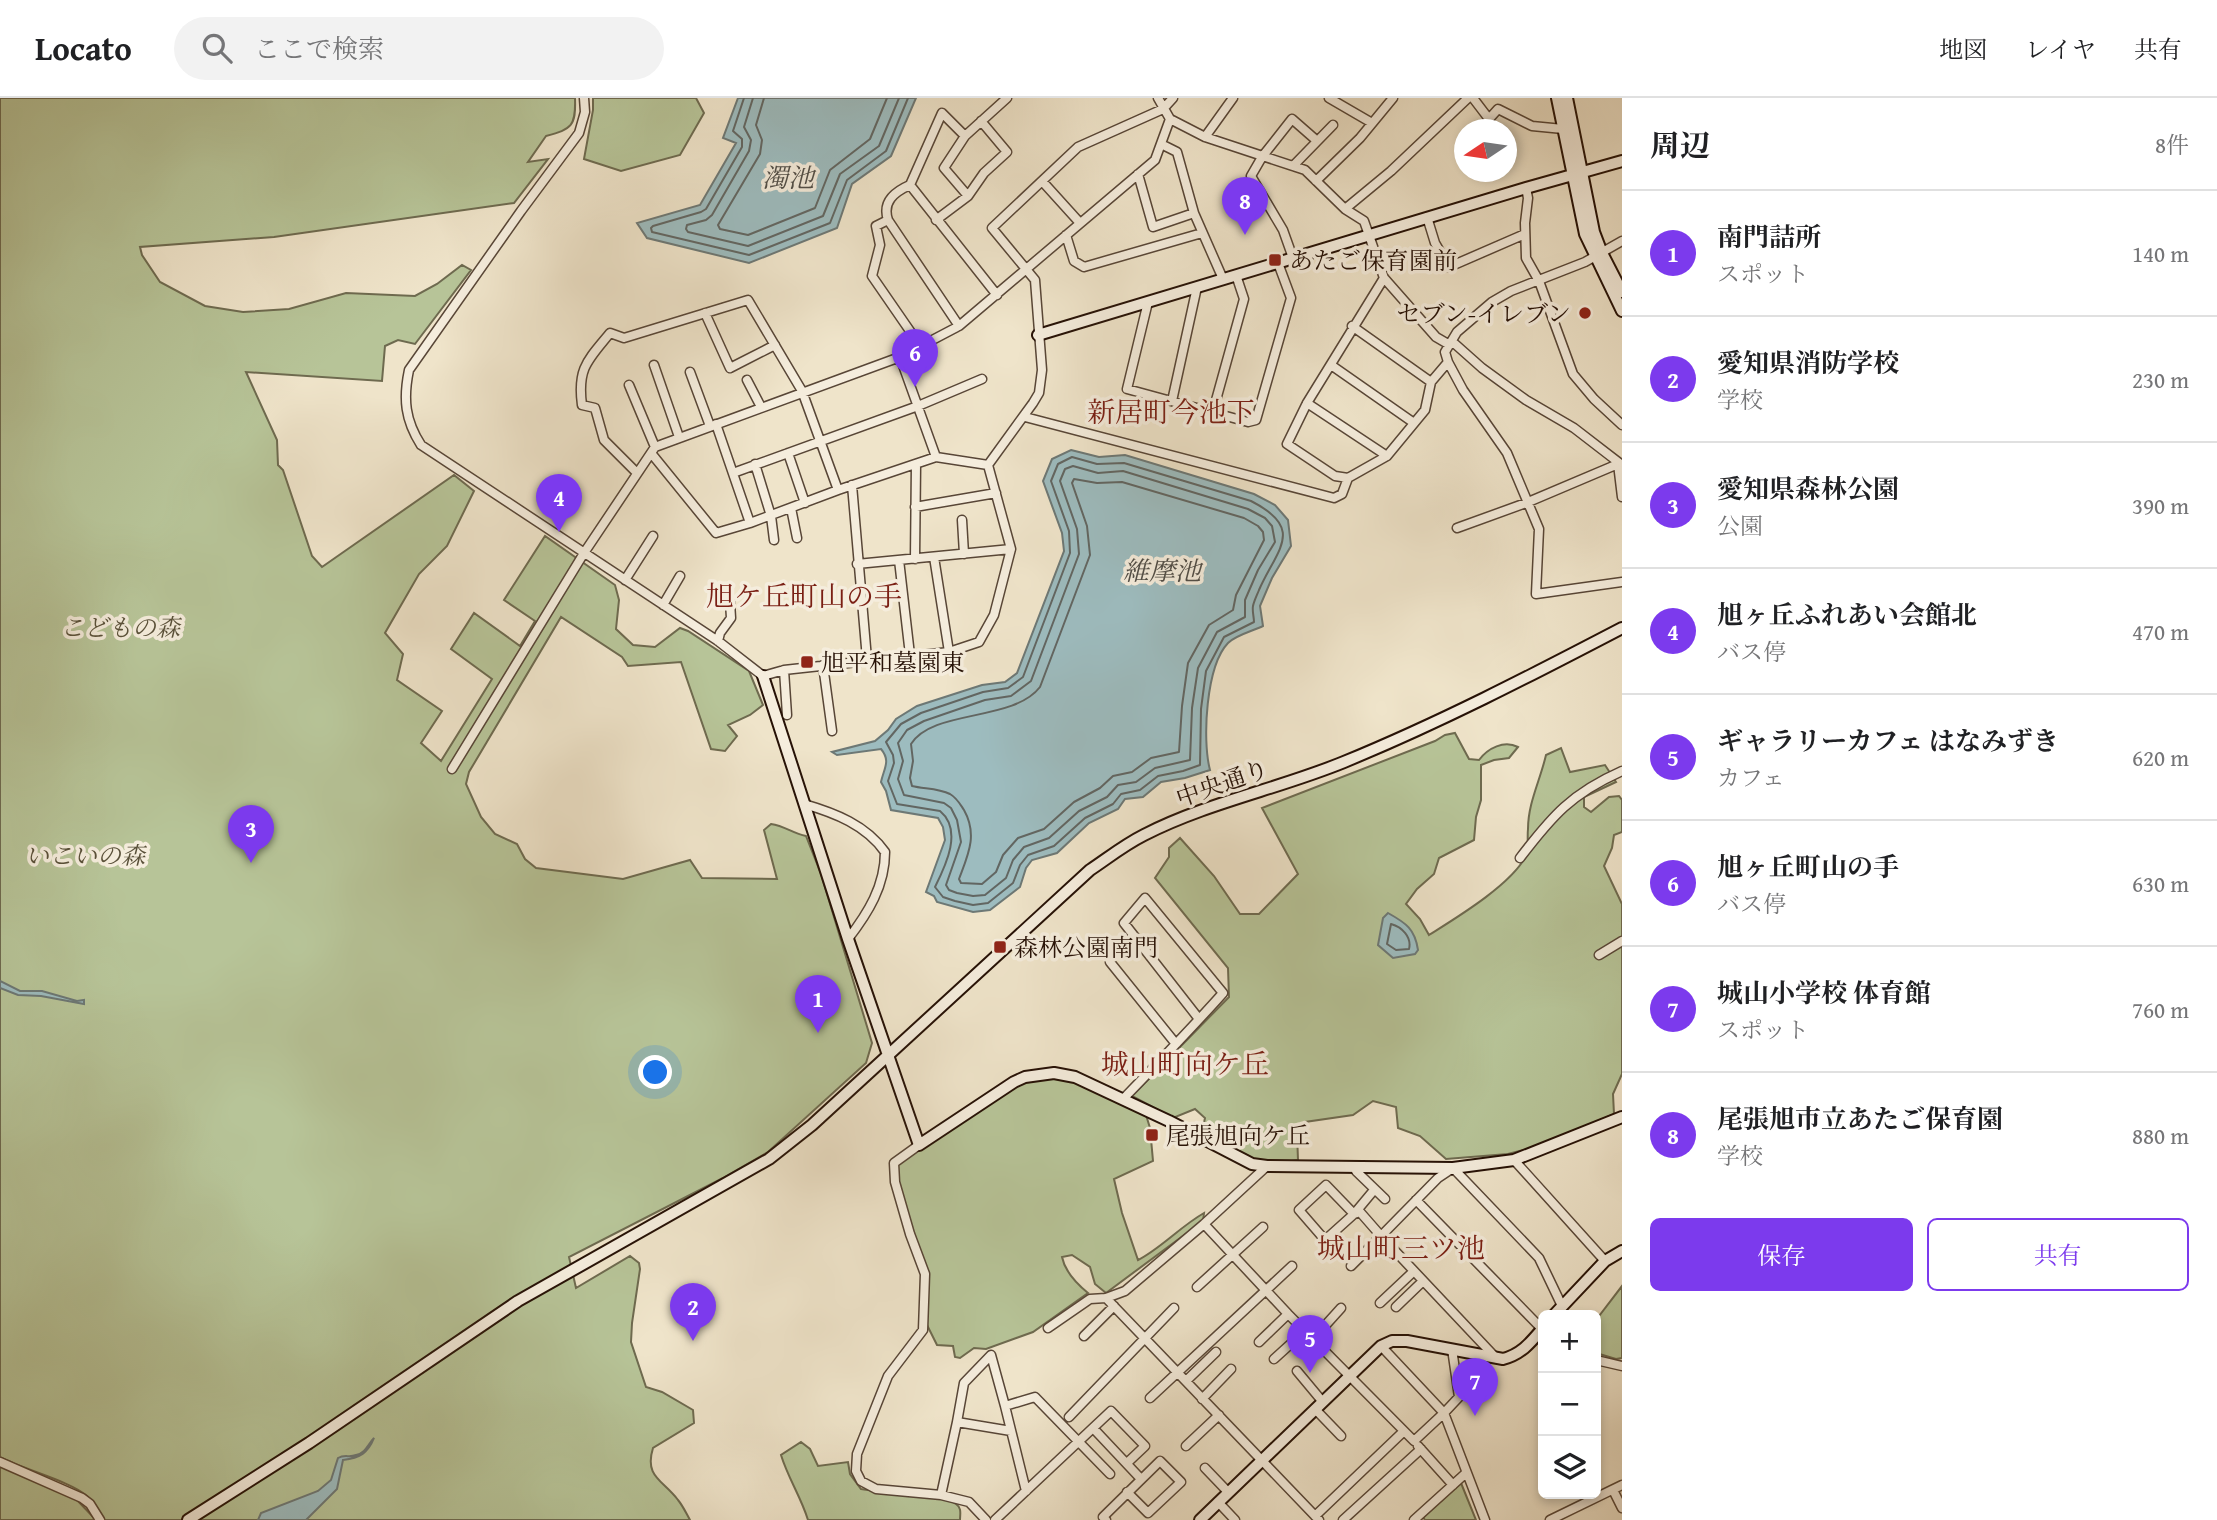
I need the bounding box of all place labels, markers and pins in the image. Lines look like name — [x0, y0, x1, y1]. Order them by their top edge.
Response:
pin: 8 — [1222, 177, 1268, 235]
place label: あたご保育園前 — [1289, 243, 1457, 278]
marker: あたご保育園前 — [1267, 252, 1283, 268]
place label: セブン-イレブン — [1397, 296, 1571, 331]
marker: セブン-イレブン — [1577, 305, 1593, 321]
pin: 6 — [892, 329, 938, 387]
pin: 4 — [536, 474, 582, 532]
place label: 旭平和墓園東 — [821, 645, 965, 680]
marker: 旭平和墓園東 — [799, 654, 815, 670]
pin: 3 — [228, 805, 274, 863]
place label: 森林公園南門 — [1014, 930, 1158, 965]
marker: 森林公園南門 — [992, 939, 1008, 955]
pin: 1 — [795, 975, 841, 1033]
place label: 尾張旭向ケ丘 — [1166, 1118, 1310, 1153]
marker: 尾張旭向ケ丘 — [1144, 1127, 1160, 1143]
pin: 2 — [670, 1283, 716, 1341]
pin: 5 — [1287, 1315, 1333, 1373]
pin: 7 — [1452, 1358, 1498, 1416]

